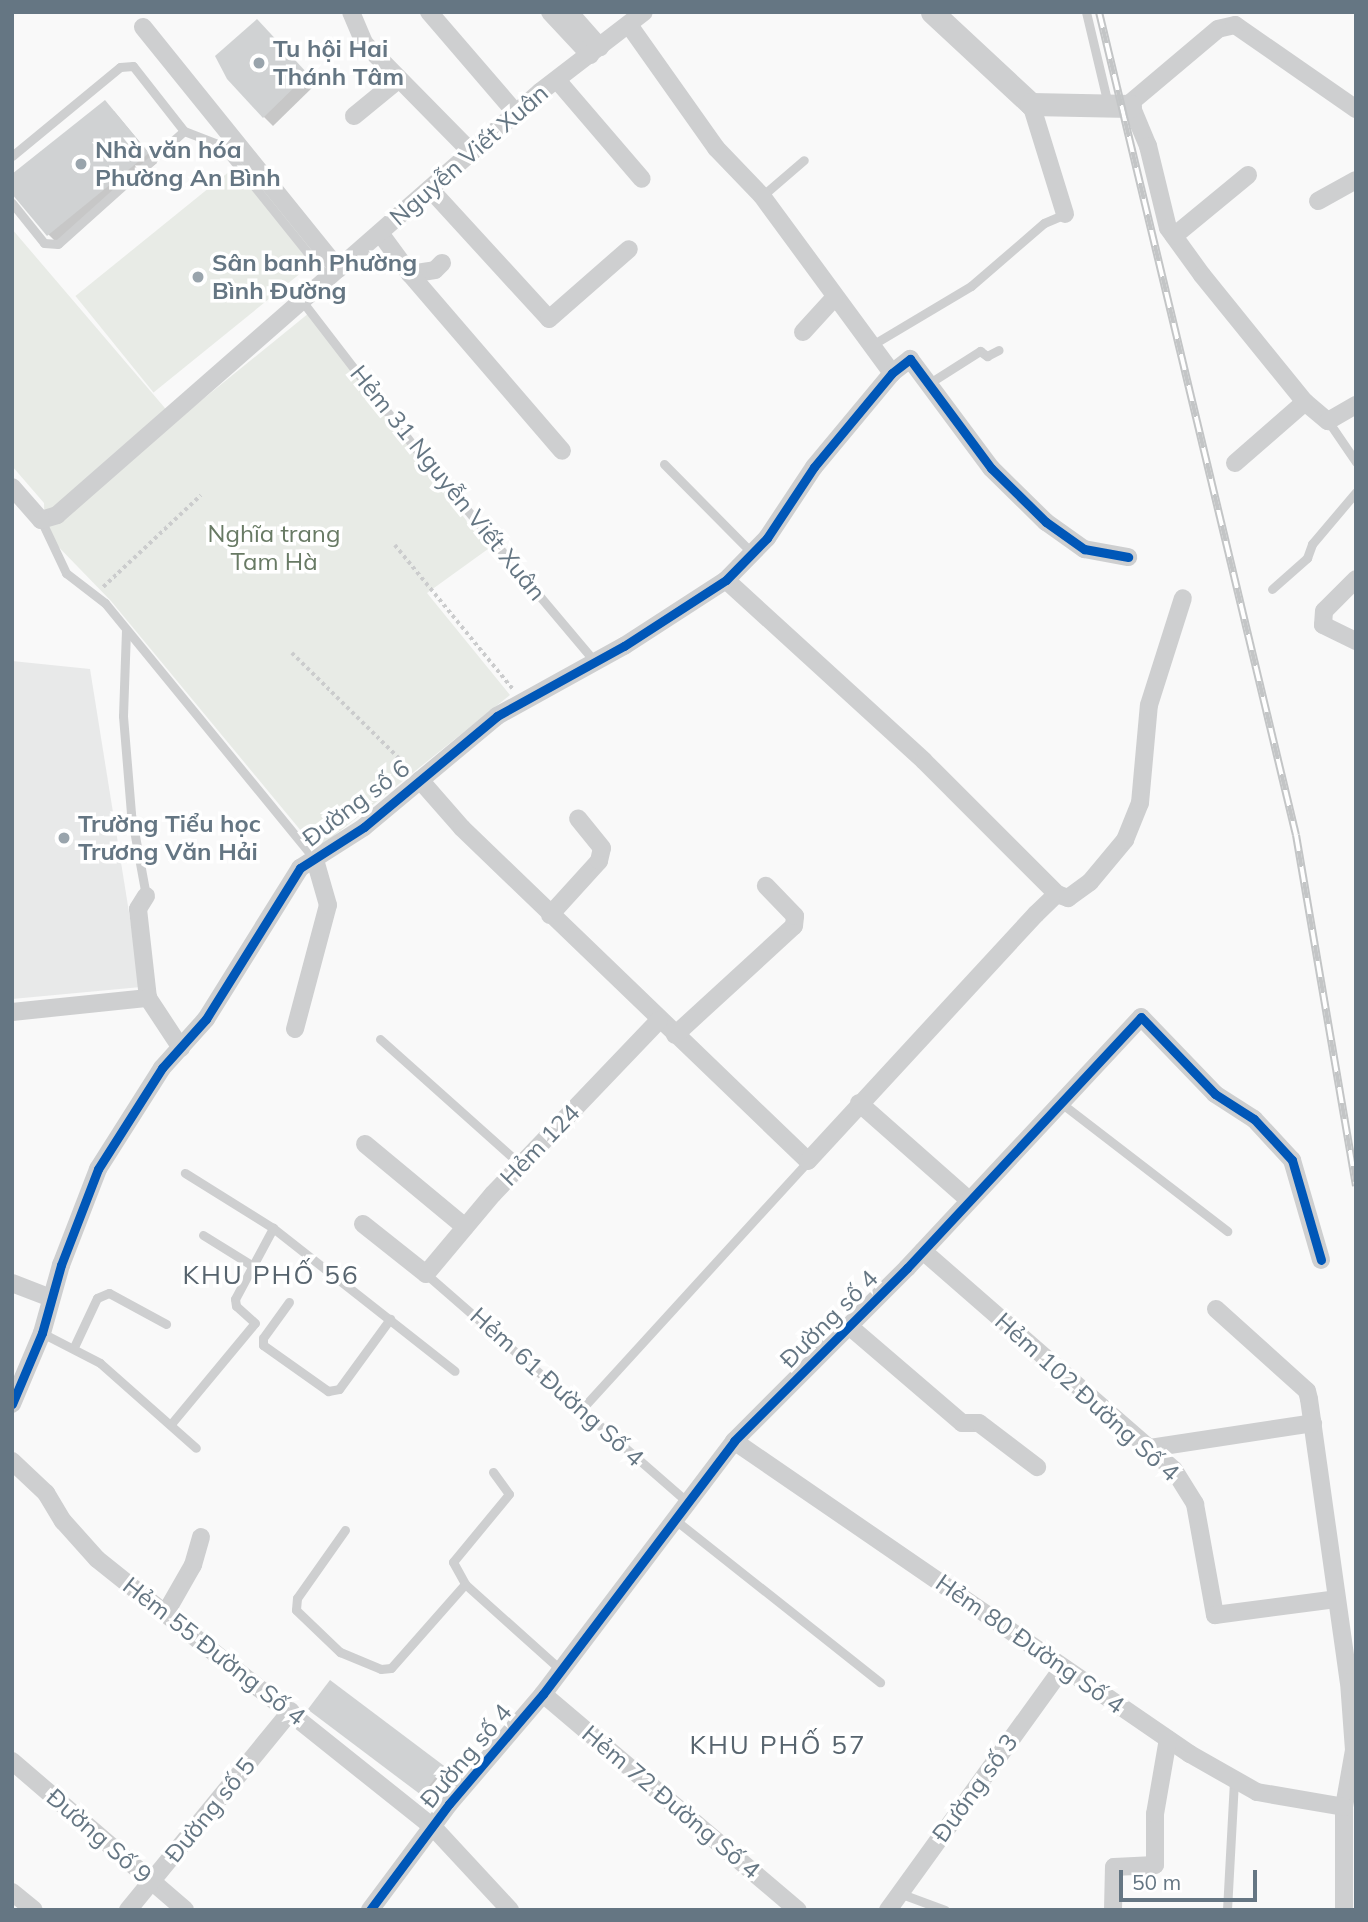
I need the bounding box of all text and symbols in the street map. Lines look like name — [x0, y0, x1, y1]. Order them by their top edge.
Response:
place label: Tu hội Hai Thánh Tâm — [273, 35, 404, 91]
marker: Tu hội Hai Thánh Tâm — [251, 55, 267, 71]
street label: Nguyễn Viết Xuân — [384, 78, 554, 232]
place label: Nhà văn hóa Phường An Bình — [95, 136, 281, 192]
marker: Nhà văn hóa Phường An Bình — [73, 156, 89, 172]
place label: Sân banh Phường Bình Đường — [212, 249, 417, 305]
marker: Sân banh Phường Bình Đường — [190, 269, 206, 285]
street label: Hẻm 31 Nguyễn Viết Xuân — [344, 360, 552, 606]
park label: Nghĩa trang Tam Hà — [208, 520, 340, 576]
street label: Đường số 6 — [297, 753, 415, 853]
place label: Trường Tiểu học Trương Văn Hải — [78, 810, 261, 866]
marker: Trường Tiểu học Trương Văn Hải — [56, 830, 72, 846]
street label: Hẻm 124 — [494, 1098, 586, 1192]
district label: KHU PHỐ 56 — [184, 1259, 358, 1291]
street label: Đường số 4 — [774, 1264, 884, 1374]
street label: Hẻm 61 Đường Số 4 — [464, 1302, 650, 1472]
street label: Hẻm 102 Đường Số 4 — [989, 1307, 1185, 1487]
street label: Hẻm 80 Đường Số 4 — [930, 1568, 1130, 1720]
street label: Hẻm 55 Đường Số 4 — [117, 1571, 311, 1731]
street label: Đường số 4 — [414, 1698, 518, 1814]
street label: Hẻm 72 Đường Số 4 — [576, 1719, 766, 1885]
street label: Đường số 3 — [926, 1728, 1024, 1848]
district label: KHU PHỐ 57 — [691, 1729, 865, 1761]
street label: Đường số 5 — [159, 1752, 261, 1868]
street label: Đường Số 9 — [41, 1783, 157, 1889]
scale bar — [1123, 1856, 1261, 1900]
text: 50 m — [1132, 1869, 1181, 1895]

